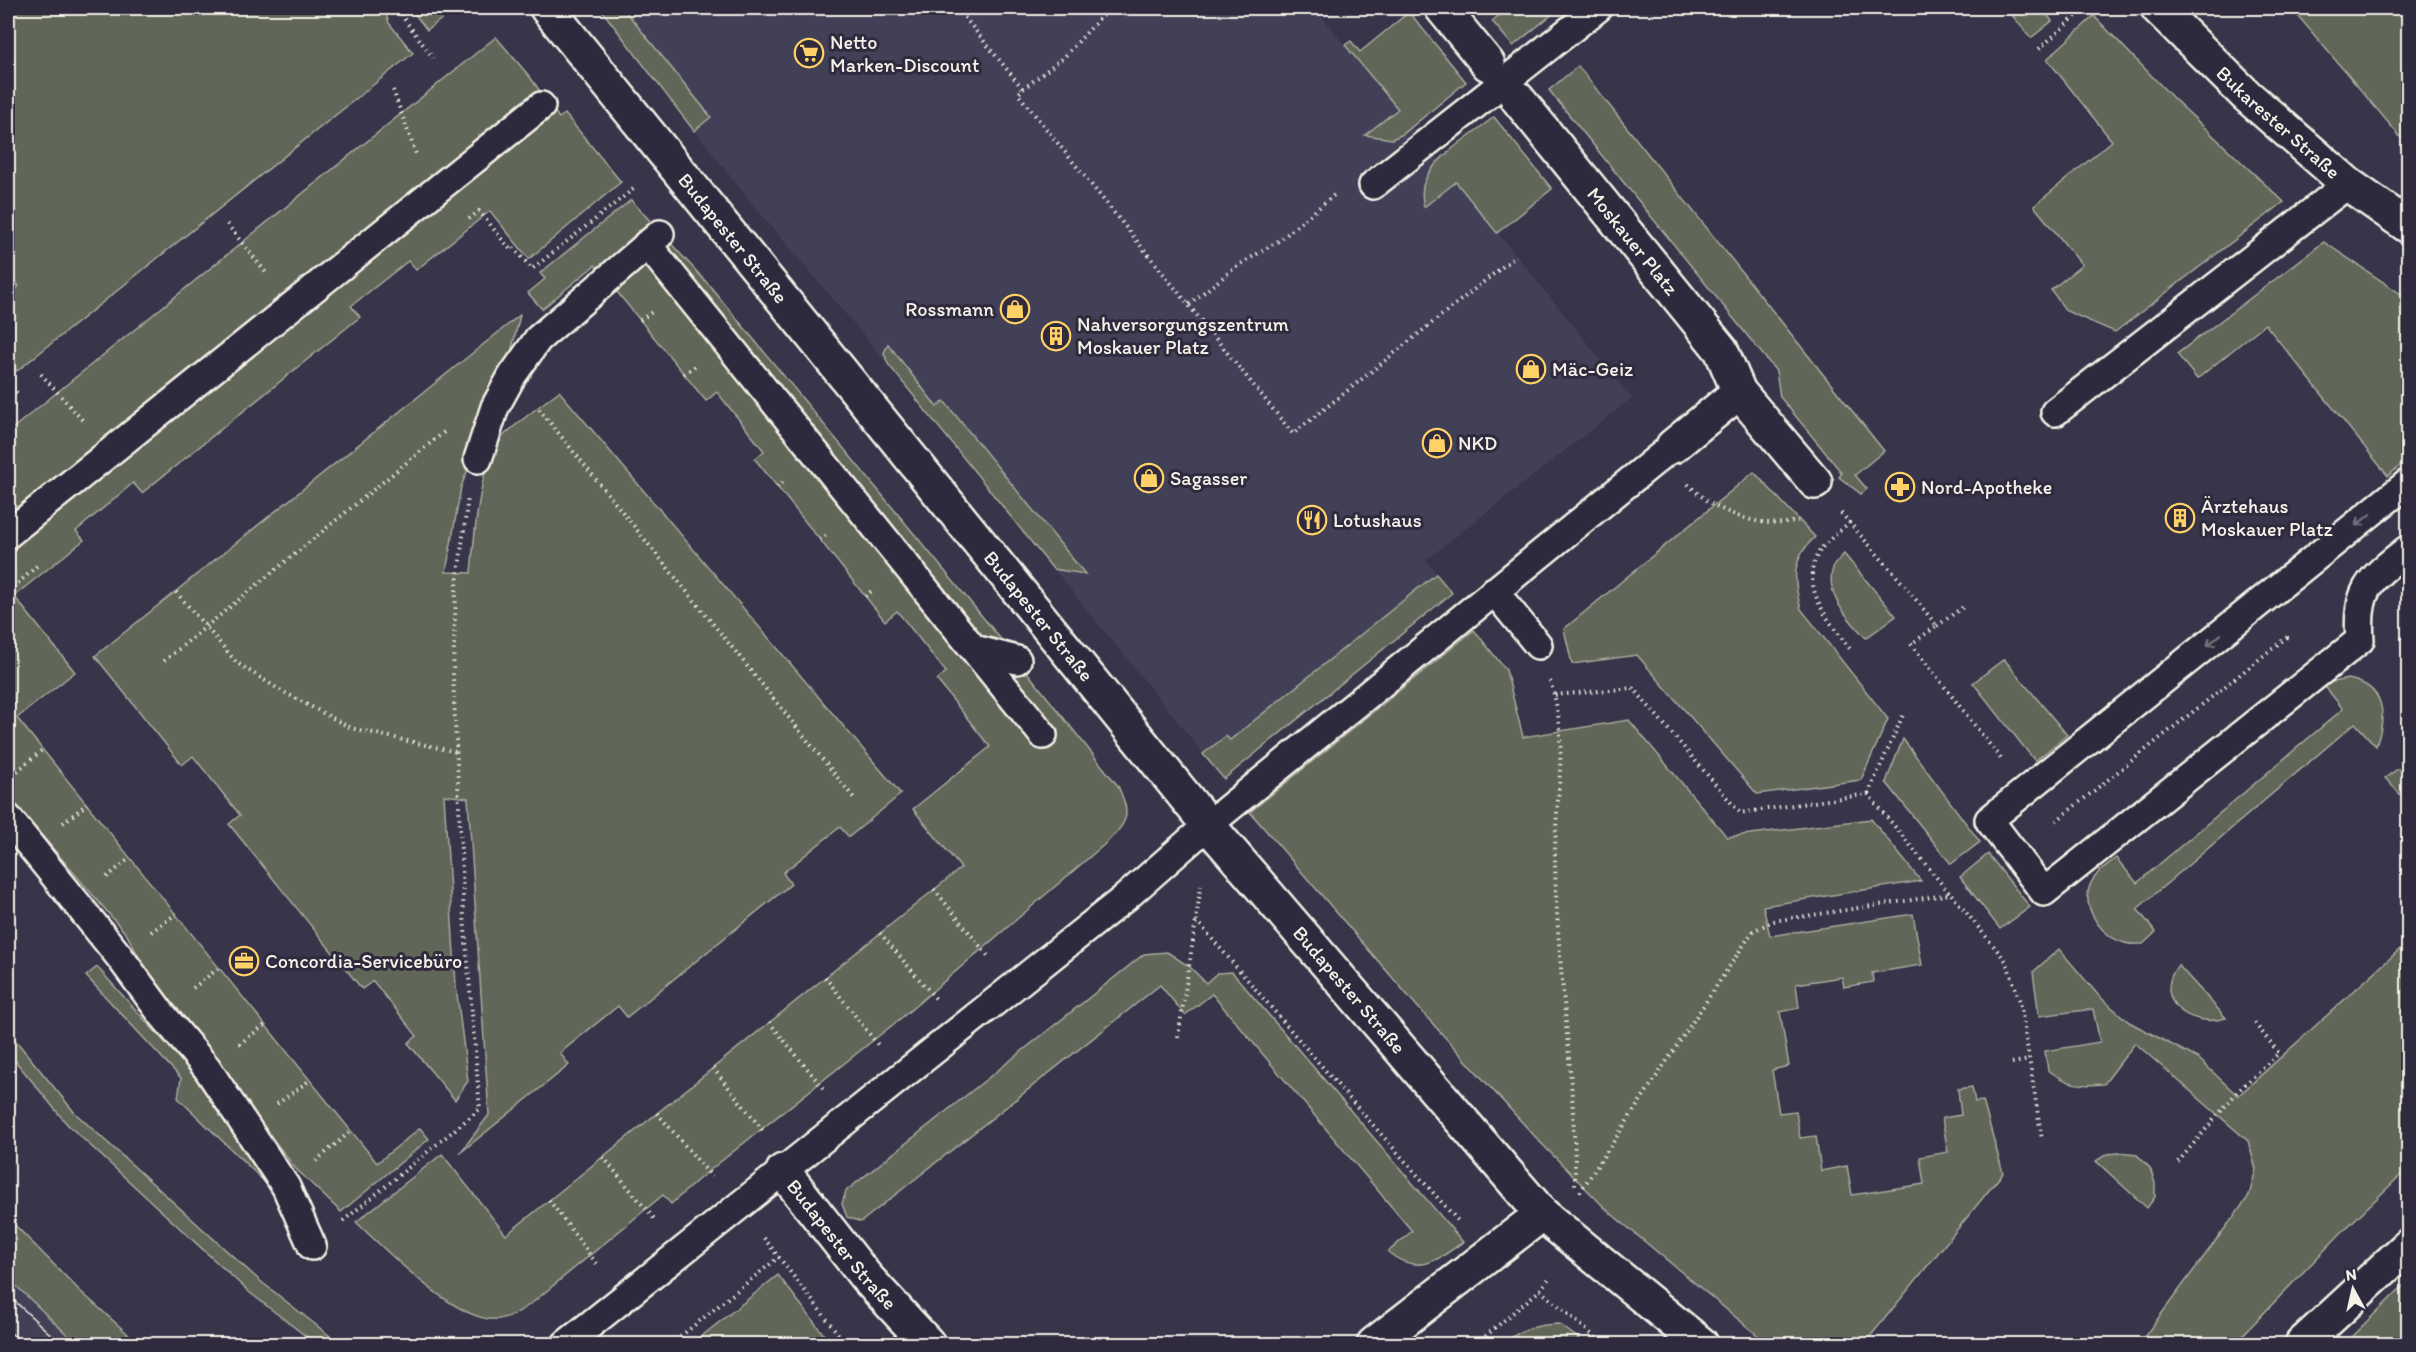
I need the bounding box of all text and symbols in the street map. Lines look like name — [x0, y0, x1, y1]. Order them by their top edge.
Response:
place label: Netto Marken-Discount — [830, 30, 979, 77]
supermarket icon: Netto Marken-Discount — [793, 37, 825, 69]
street label: Bukarester Straße — [2211, 61, 2345, 184]
street label: Budapester Straße — [673, 168, 793, 308]
street label: Moskauer Platz — [1582, 182, 1684, 300]
shop icon: Rossmann — [999, 293, 1031, 325]
place label: Rossmann — [905, 297, 994, 321]
place label: Nahversorgungszentrum Moskauer Platz — [1077, 312, 1289, 359]
building icon: Nahversorgungszentrum Moskauer Platz — [1040, 320, 1072, 352]
shop icon: Mäc-Geiz — [1515, 353, 1547, 385]
place label: Mäc-Geiz — [1552, 357, 1633, 381]
shop icon: NKD — [1421, 427, 1453, 459]
place label: NKD — [1458, 431, 1497, 455]
shop icon: Sagasser — [1133, 462, 1165, 494]
place label: Sagasser — [1170, 466, 1247, 490]
pharmacy icon: Nord-Apotheke — [1884, 471, 1916, 503]
place label: Nord-Apotheke — [1921, 475, 2052, 499]
place label: Ärztehaus Moskauer Platz — [2201, 494, 2333, 541]
building icon: Ärztehaus Moskauer Platz — [2164, 502, 2196, 534]
restaurant icon: Lotushaus — [1296, 504, 1328, 536]
place label: Lotushaus — [1333, 508, 1422, 532]
one-way arrow — [2356, 513, 2371, 527]
street label: Budapester Straße — [979, 546, 1099, 686]
one-way arrow — [2206, 634, 2222, 647]
street label: Budapester Straße — [1288, 921, 1411, 1059]
office icon: Concordia-Servicebüro — [228, 945, 260, 977]
place label: Concordia-Servicebüro — [265, 949, 462, 973]
street label: Budapester Straße — [782, 1174, 902, 1314]
north arrow — [2323, 1259, 2383, 1319]
text: N — [2344, 1264, 2358, 1285]

